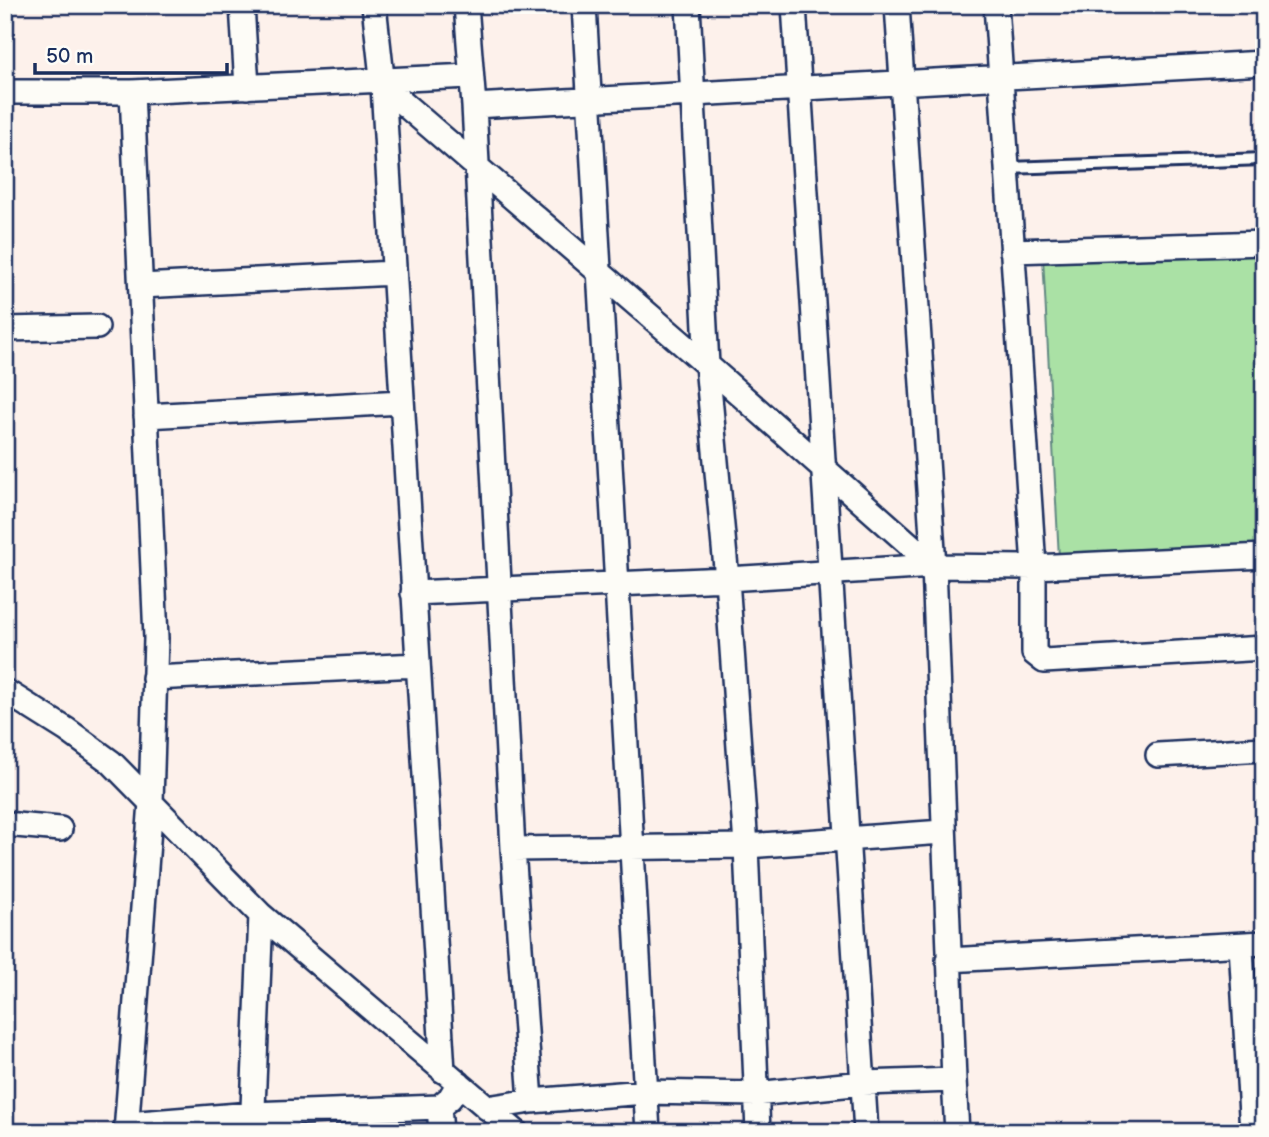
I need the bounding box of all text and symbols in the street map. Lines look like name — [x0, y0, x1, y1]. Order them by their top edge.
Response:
scale bar — [35, 32, 228, 76]
text: 50 m — [46, 44, 93, 69]

